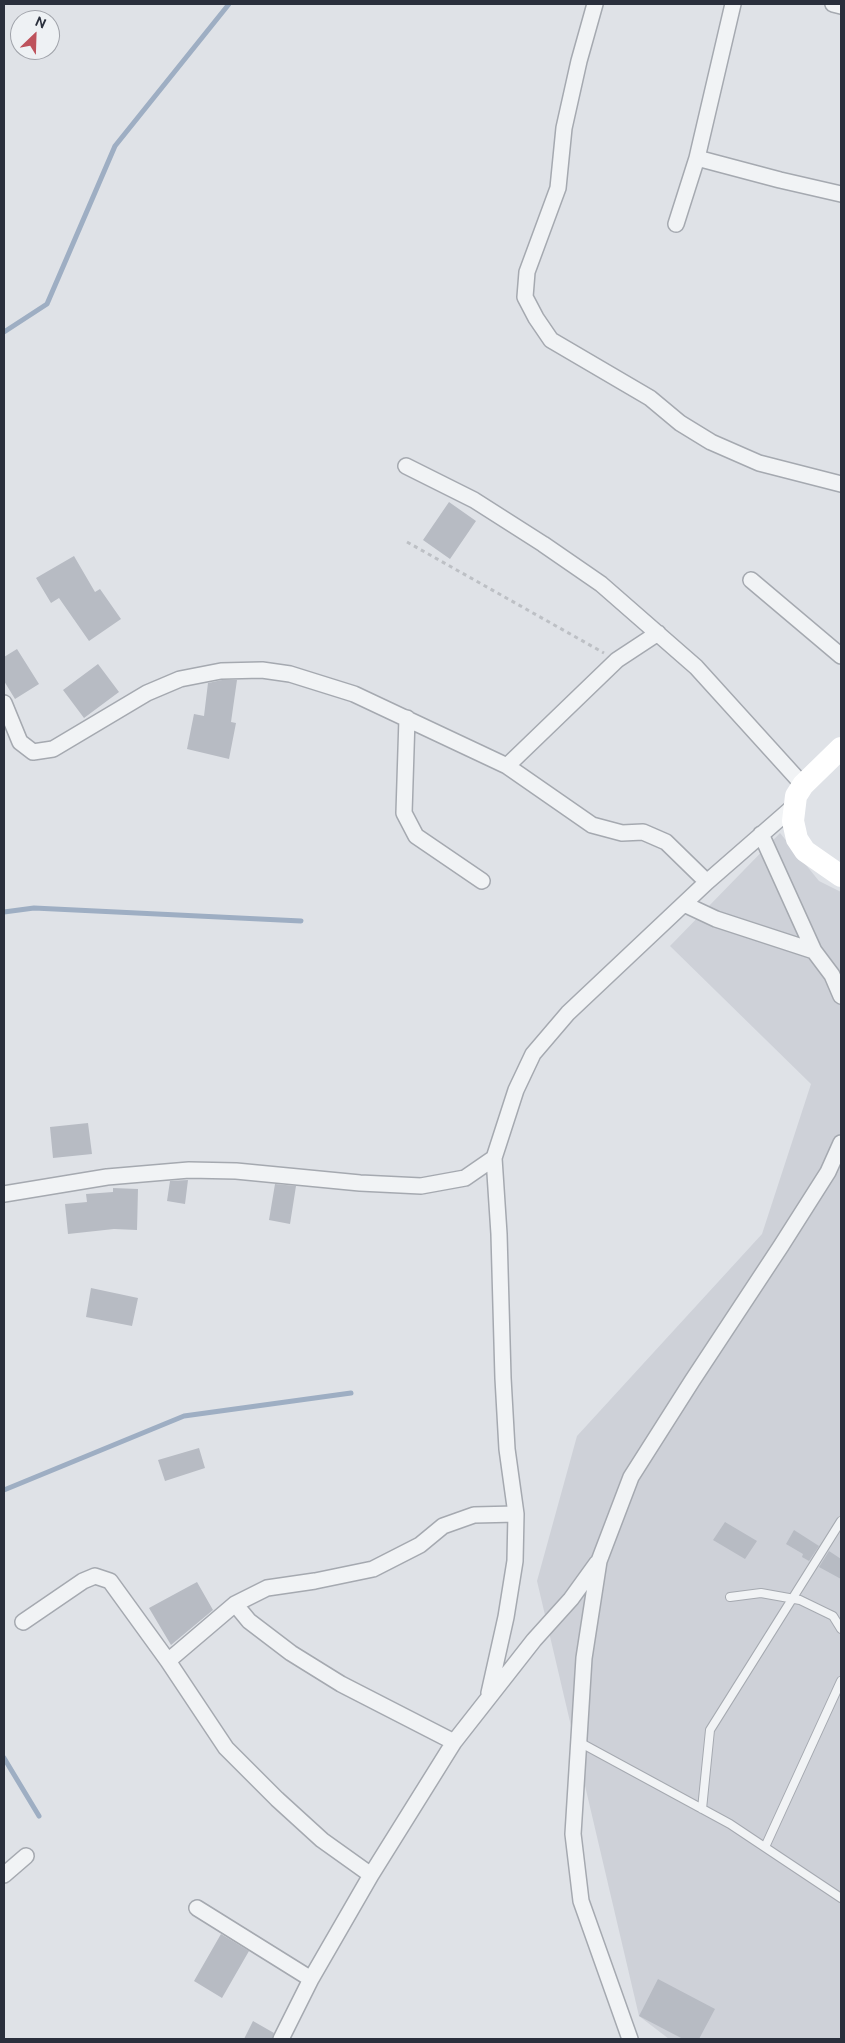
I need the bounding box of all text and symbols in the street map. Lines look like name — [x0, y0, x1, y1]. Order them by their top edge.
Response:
north arrow — [10, 10, 60, 60]
text: N — [33, 13, 49, 32]

